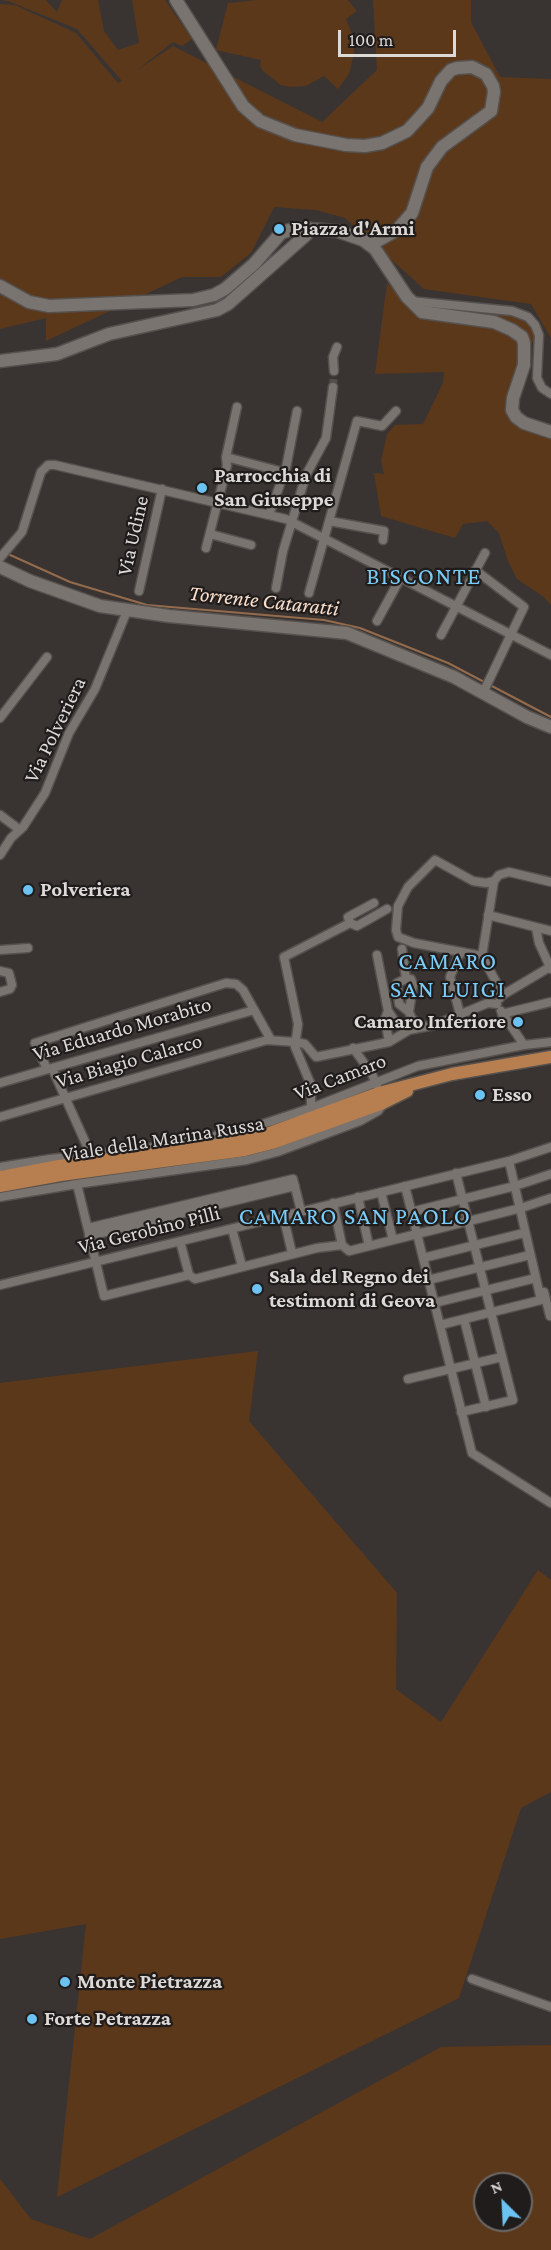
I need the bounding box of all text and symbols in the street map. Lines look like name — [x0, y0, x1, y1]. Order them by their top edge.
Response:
scale bar — [341, 18, 460, 56]
text: 100 m — [349, 30, 393, 50]
place label: Piazza d'Armi — [291, 216, 415, 242]
marker: Piazza d'Armi — [272, 222, 286, 236]
place label: Parrocchia di San Giuseppe — [214, 463, 334, 513]
marker: Parrocchia di San Giuseppe — [195, 481, 209, 495]
street label: Via Udine — [112, 494, 154, 578]
district label: BISCONTE — [366, 563, 482, 591]
water label: Torrente Cataratti — [188, 580, 340, 622]
street label: Via Polveriera — [19, 673, 91, 787]
place label: Polveriera — [40, 877, 130, 903]
marker: Polveriera — [21, 883, 35, 897]
district label: CAMARO SAN LUIGI — [390, 948, 506, 1004]
street label: Via Eduardo Morabito — [30, 991, 214, 1067]
place label: Camaro Inferiore — [354, 1009, 506, 1035]
marker: Camaro Inferiore — [511, 1015, 525, 1029]
street label: Via Biagio Calarco — [53, 1028, 205, 1094]
street label: Via Camaro — [290, 1048, 390, 1106]
place label: Esso — [492, 1082, 532, 1108]
marker: Esso — [473, 1088, 487, 1102]
street label: Viale della Marina Russa — [60, 1111, 266, 1167]
street label: Via Gerobino Pilli — [75, 1200, 223, 1260]
district label: CAMARO SAN PAOLO — [239, 1203, 471, 1231]
place label: Sala del Regno dei testimoni di Geova — [269, 1264, 435, 1314]
marker: Sala del Regno dei testimoni di Geova — [250, 1282, 264, 1296]
place label: Monte Pietrazza — [77, 1969, 222, 1995]
marker: Monte Pietrazza — [58, 1975, 72, 1989]
place label: Forte Petrazza — [44, 2006, 171, 2032]
marker: Forte Petrazza — [25, 2012, 39, 2026]
north arrow — [473, 2172, 533, 2232]
text: N — [488, 2177, 505, 2197]

